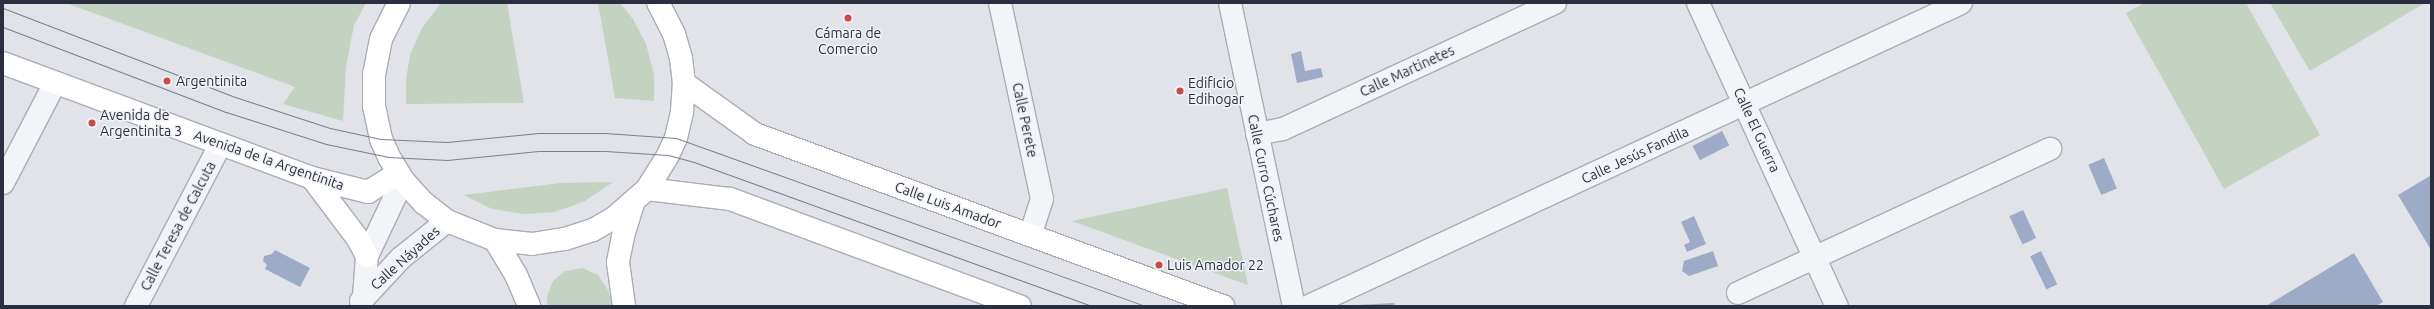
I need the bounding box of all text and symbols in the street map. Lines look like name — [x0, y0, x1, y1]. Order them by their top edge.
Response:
marker: Cámara de Comercio — [843, 13, 853, 23]
place label: Cámara de Comercio — [815, 25, 881, 58]
street label: Calle Martinetes — [1357, 42, 1457, 100]
place label: Argentinita — [176, 73, 247, 89]
marker: Argentinita — [161, 75, 173, 87]
place label: Edificio Edihogar — [1188, 75, 1244, 108]
street label: Calle Perete — [1009, 81, 1041, 159]
street label: Calle El Guerra — [1730, 85, 1784, 175]
marker: Edificio Edihogar — [1175, 86, 1185, 96]
place label: Avenida de Argentinita 3 — [100, 107, 182, 140]
street label: Calle Curro Cúchares — [1244, 113, 1288, 243]
marker: Avenida de Argentinita 3 — [87, 118, 97, 128]
street label: Calle Jesús Fandila — [1579, 123, 1691, 187]
street label: Avenida de la Argentinita — [192, 126, 346, 194]
street label: Calle Teresa de Calcuta — [137, 158, 219, 294]
street label: Calle Luis Amador — [893, 178, 1003, 232]
street label: Calle Náyades — [367, 223, 443, 293]
place label: Luis Amador 22 — [1167, 257, 1264, 273]
marker: Luis Amador 22 — [1154, 260, 1164, 270]

